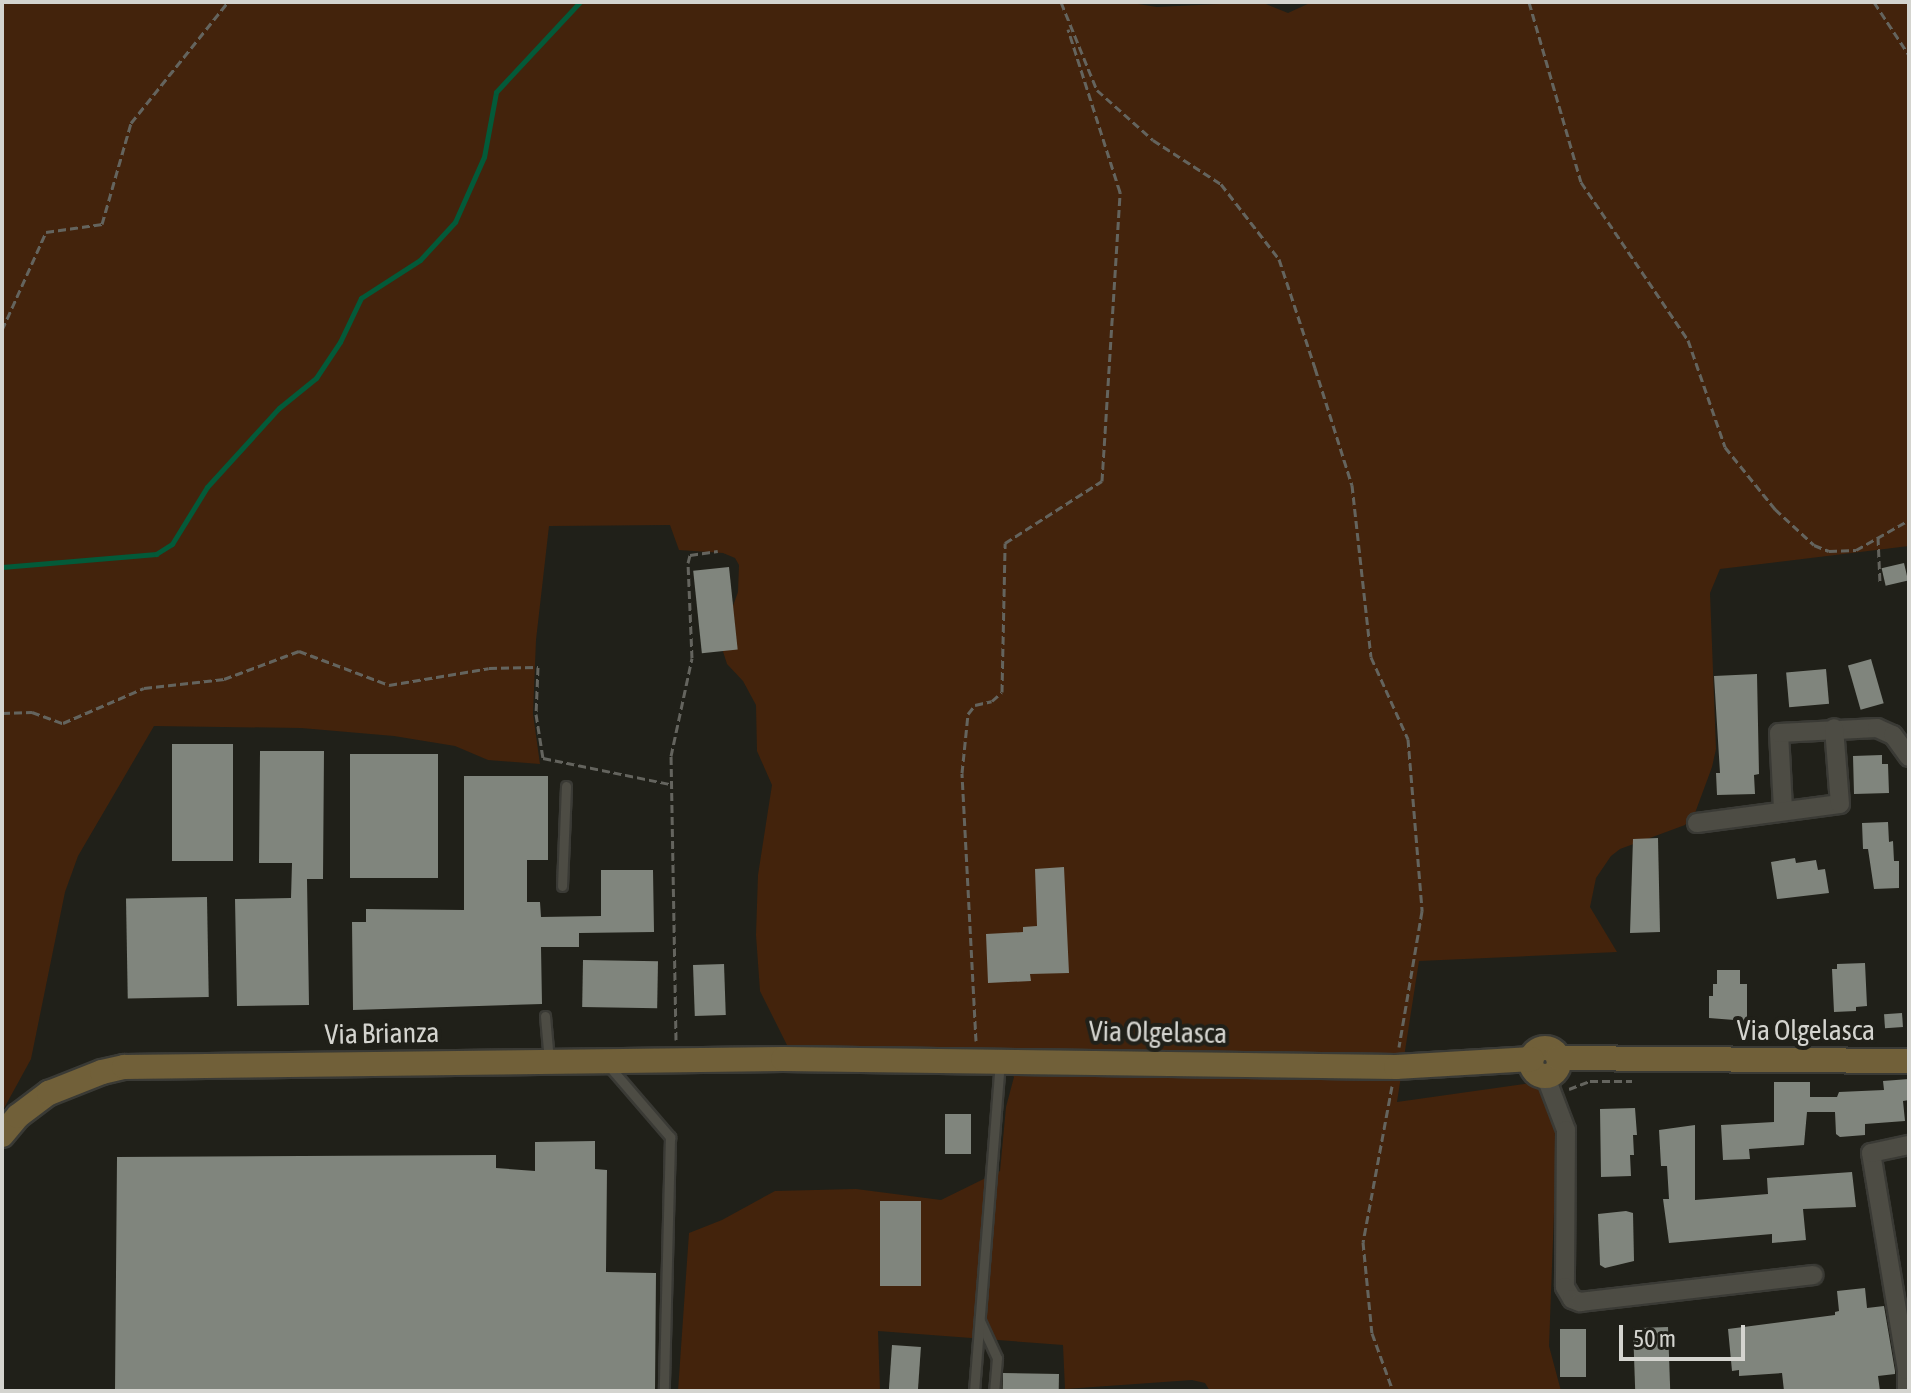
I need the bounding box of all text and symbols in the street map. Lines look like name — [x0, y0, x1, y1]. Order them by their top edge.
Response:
street label: Via Olgelasca — [1737, 1013, 1875, 1047]
street label: Via Olgelasca — [1089, 1014, 1227, 1050]
street label: Via Brianza — [324, 1015, 440, 1051]
scale bar — [1623, 1309, 1749, 1359]
text: 50 m — [1633, 1325, 1676, 1352]

